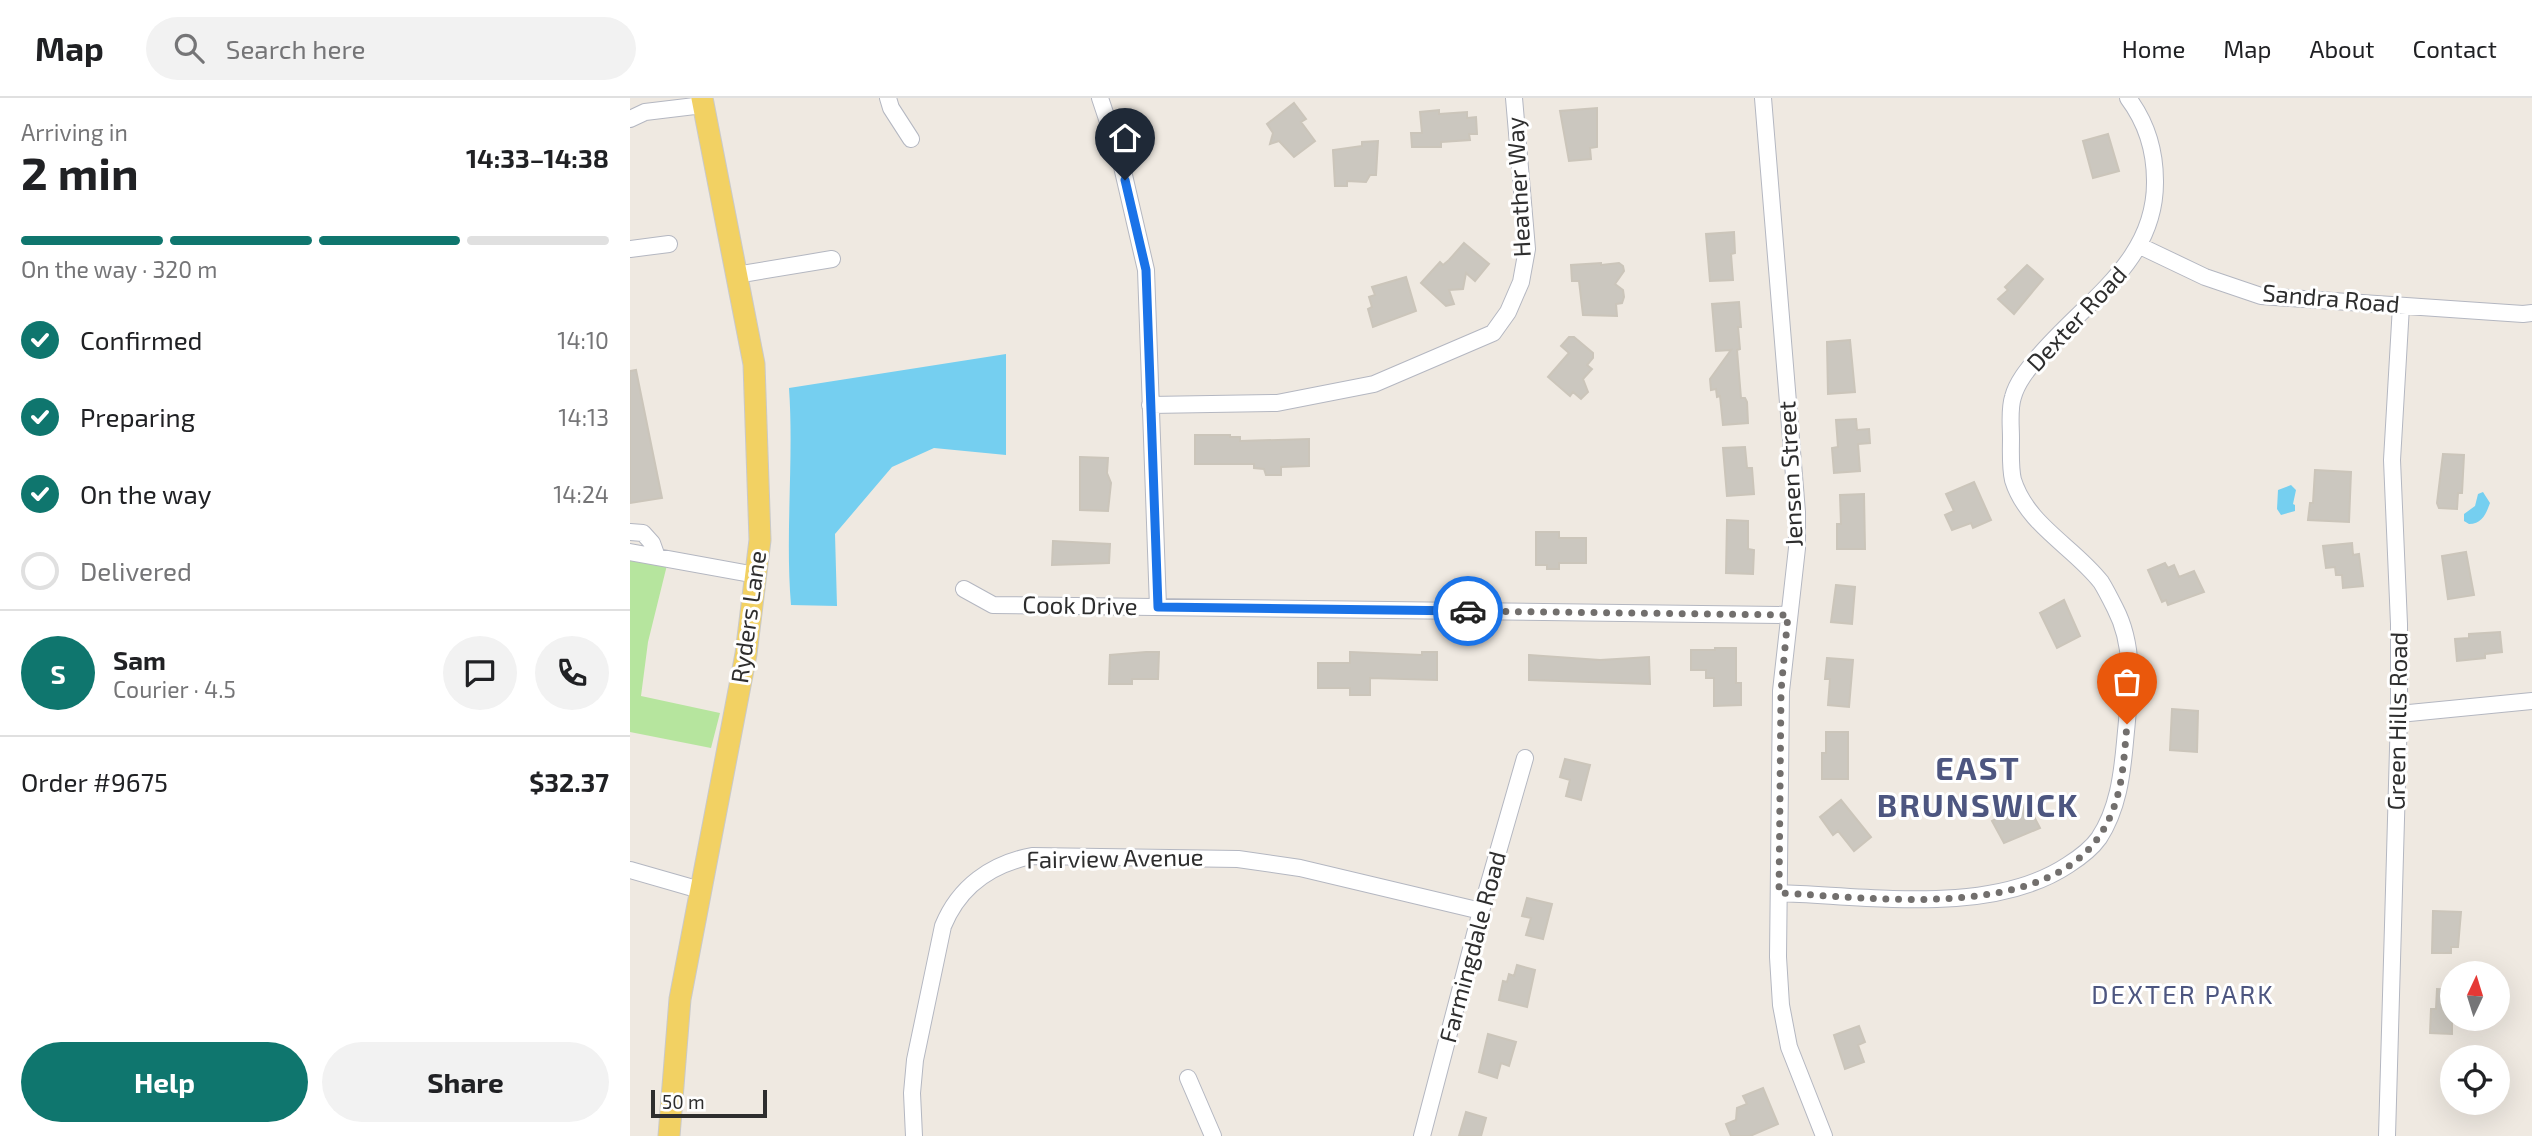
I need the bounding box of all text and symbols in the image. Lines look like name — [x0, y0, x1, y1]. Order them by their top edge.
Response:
search box — [146, 17, 636, 80]
text: Map — [35, 28, 104, 68]
icon: search — [170, 29, 208, 67]
text: Search here — [226, 33, 365, 64]
text: Home — [2122, 34, 2185, 63]
text: Map — [2223, 34, 2271, 63]
text: About — [2309, 34, 2375, 63]
text: Contact — [2413, 34, 2497, 63]
pin — [1095, 108, 1155, 180]
street label: Heather Way — [1499, 116, 1536, 258]
text: Arriving in — [21, 118, 128, 146]
icon: home — [1106, 119, 1144, 157]
text: 14:33–14:38 — [466, 142, 609, 173]
text: 2 min — [21, 144, 139, 199]
text: On the way · 320 m — [21, 255, 217, 283]
street label: Dexter Road — [2020, 259, 2132, 377]
street label: Sandra Road — [2261, 277, 2401, 318]
icon: check — [21, 321, 59, 359]
text: Confirmed — [80, 324, 203, 355]
text: 14:10 — [557, 326, 609, 354]
icon: check — [21, 398, 59, 436]
street label: Jensen Street — [1771, 400, 1808, 548]
text: Preparing — [80, 401, 195, 432]
text: 14:13 — [558, 403, 609, 431]
icon: check — [21, 475, 59, 513]
text: On the way — [80, 478, 211, 509]
text: 14:24 — [553, 480, 609, 508]
street label: Ryders Lane — [724, 549, 771, 685]
text: Delivered — [80, 555, 192, 586]
courier — [1433, 576, 1503, 646]
street label: Cook Drive — [1022, 589, 1138, 620]
icon: car — [1449, 592, 1487, 630]
street label: Green Hills Road — [2380, 631, 2413, 810]
button: chat — [443, 636, 517, 710]
button: phone — [535, 636, 609, 710]
text: Sam — [113, 644, 166, 675]
pin — [2097, 652, 2157, 724]
text: S — [50, 658, 66, 689]
icon: bag — [2108, 663, 2146, 701]
text: Courier · 4.5 — [113, 675, 236, 703]
district label: EAST BRUNSWICK — [1877, 748, 2079, 823]
text: Order #9675 — [21, 766, 168, 797]
text: $32.37 — [529, 766, 609, 797]
street label: Fairview Avenue — [1026, 841, 1204, 874]
street label: Farmingdale Road — [1432, 848, 1511, 1045]
north arrow — [2440, 961, 2510, 1031]
map controls — [2440, 961, 2510, 1115]
district label: DEXTER PARK — [2091, 978, 2275, 1009]
button: Help — [21, 1042, 308, 1122]
button: Share — [322, 1042, 609, 1122]
button: locate — [2440, 1045, 2510, 1115]
scale bar — [651, 1087, 766, 1119]
text: 50 m — [662, 1090, 705, 1113]

